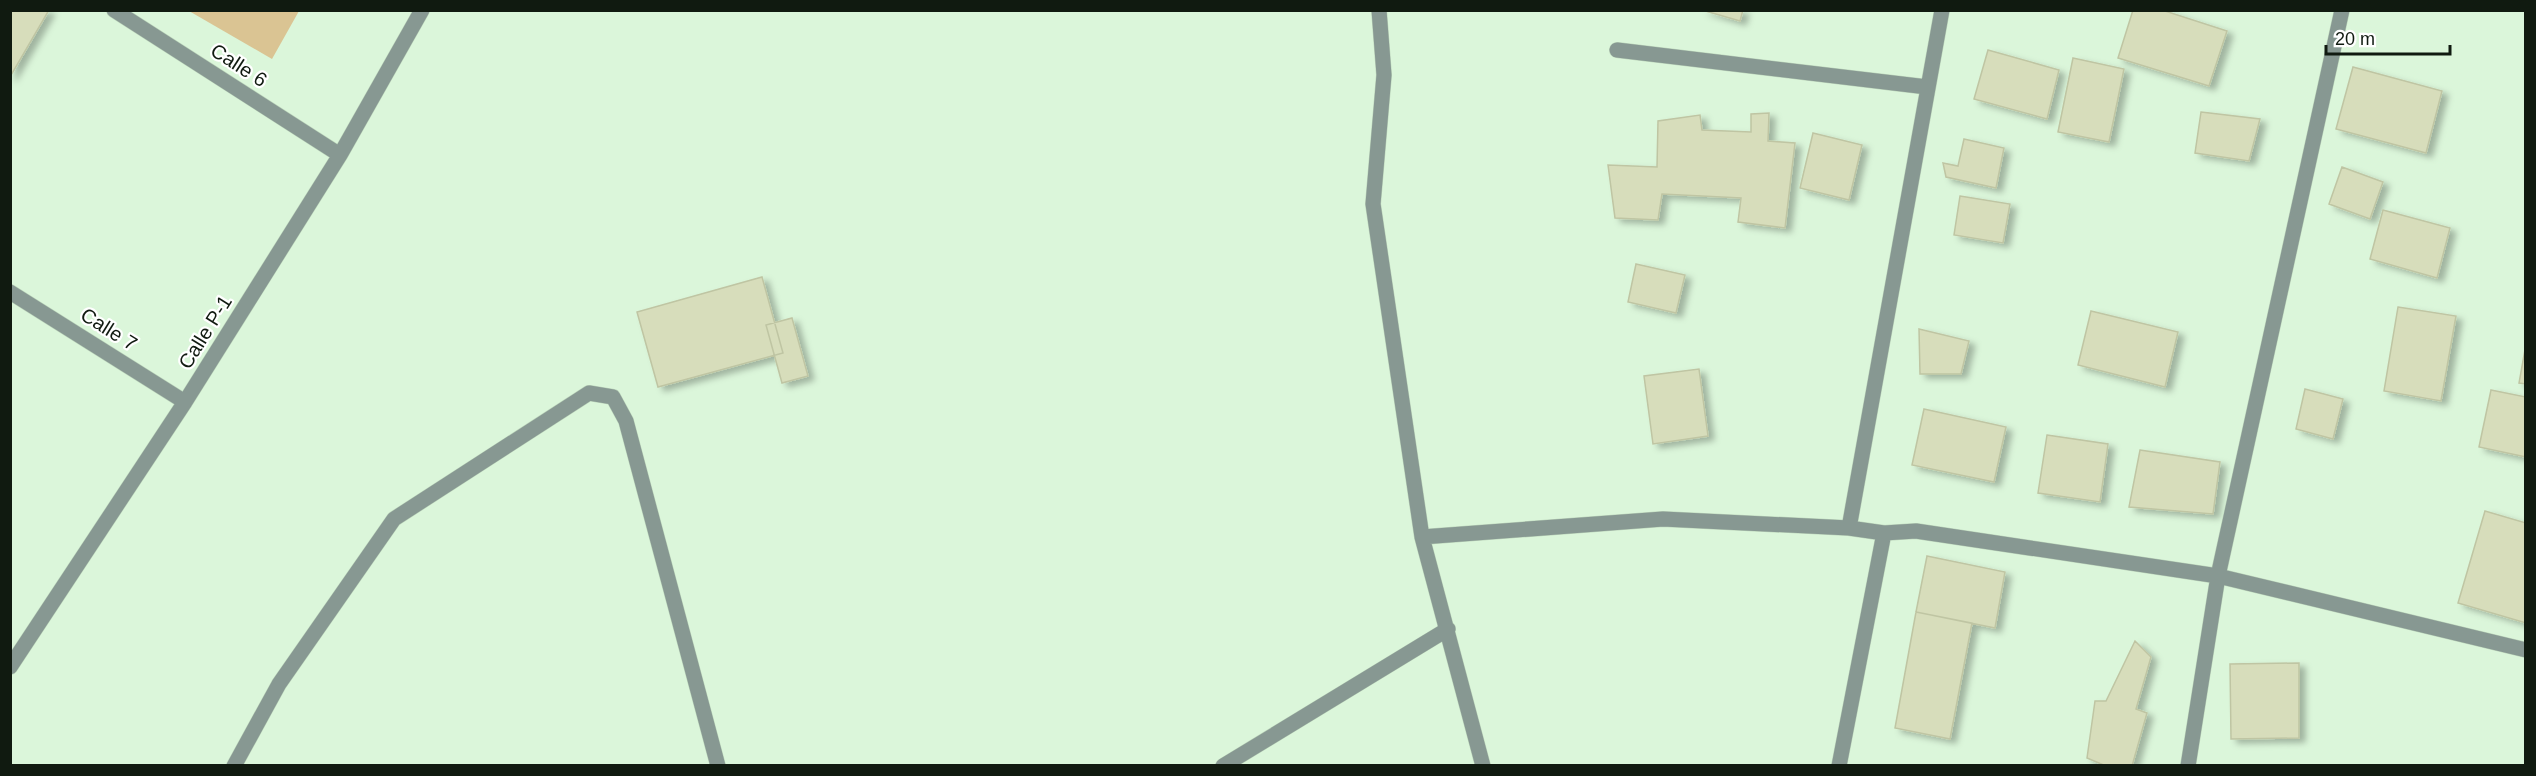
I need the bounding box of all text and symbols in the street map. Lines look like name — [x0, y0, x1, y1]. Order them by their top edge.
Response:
scale bar — [2326, 18, 2450, 56]
text: 20 m — [2335, 29, 2375, 49]
street label: Calle 6 — [207, 39, 271, 91]
street label: Calle P-1 — [174, 291, 236, 373]
street label: Calle 7 — [77, 303, 141, 355]

